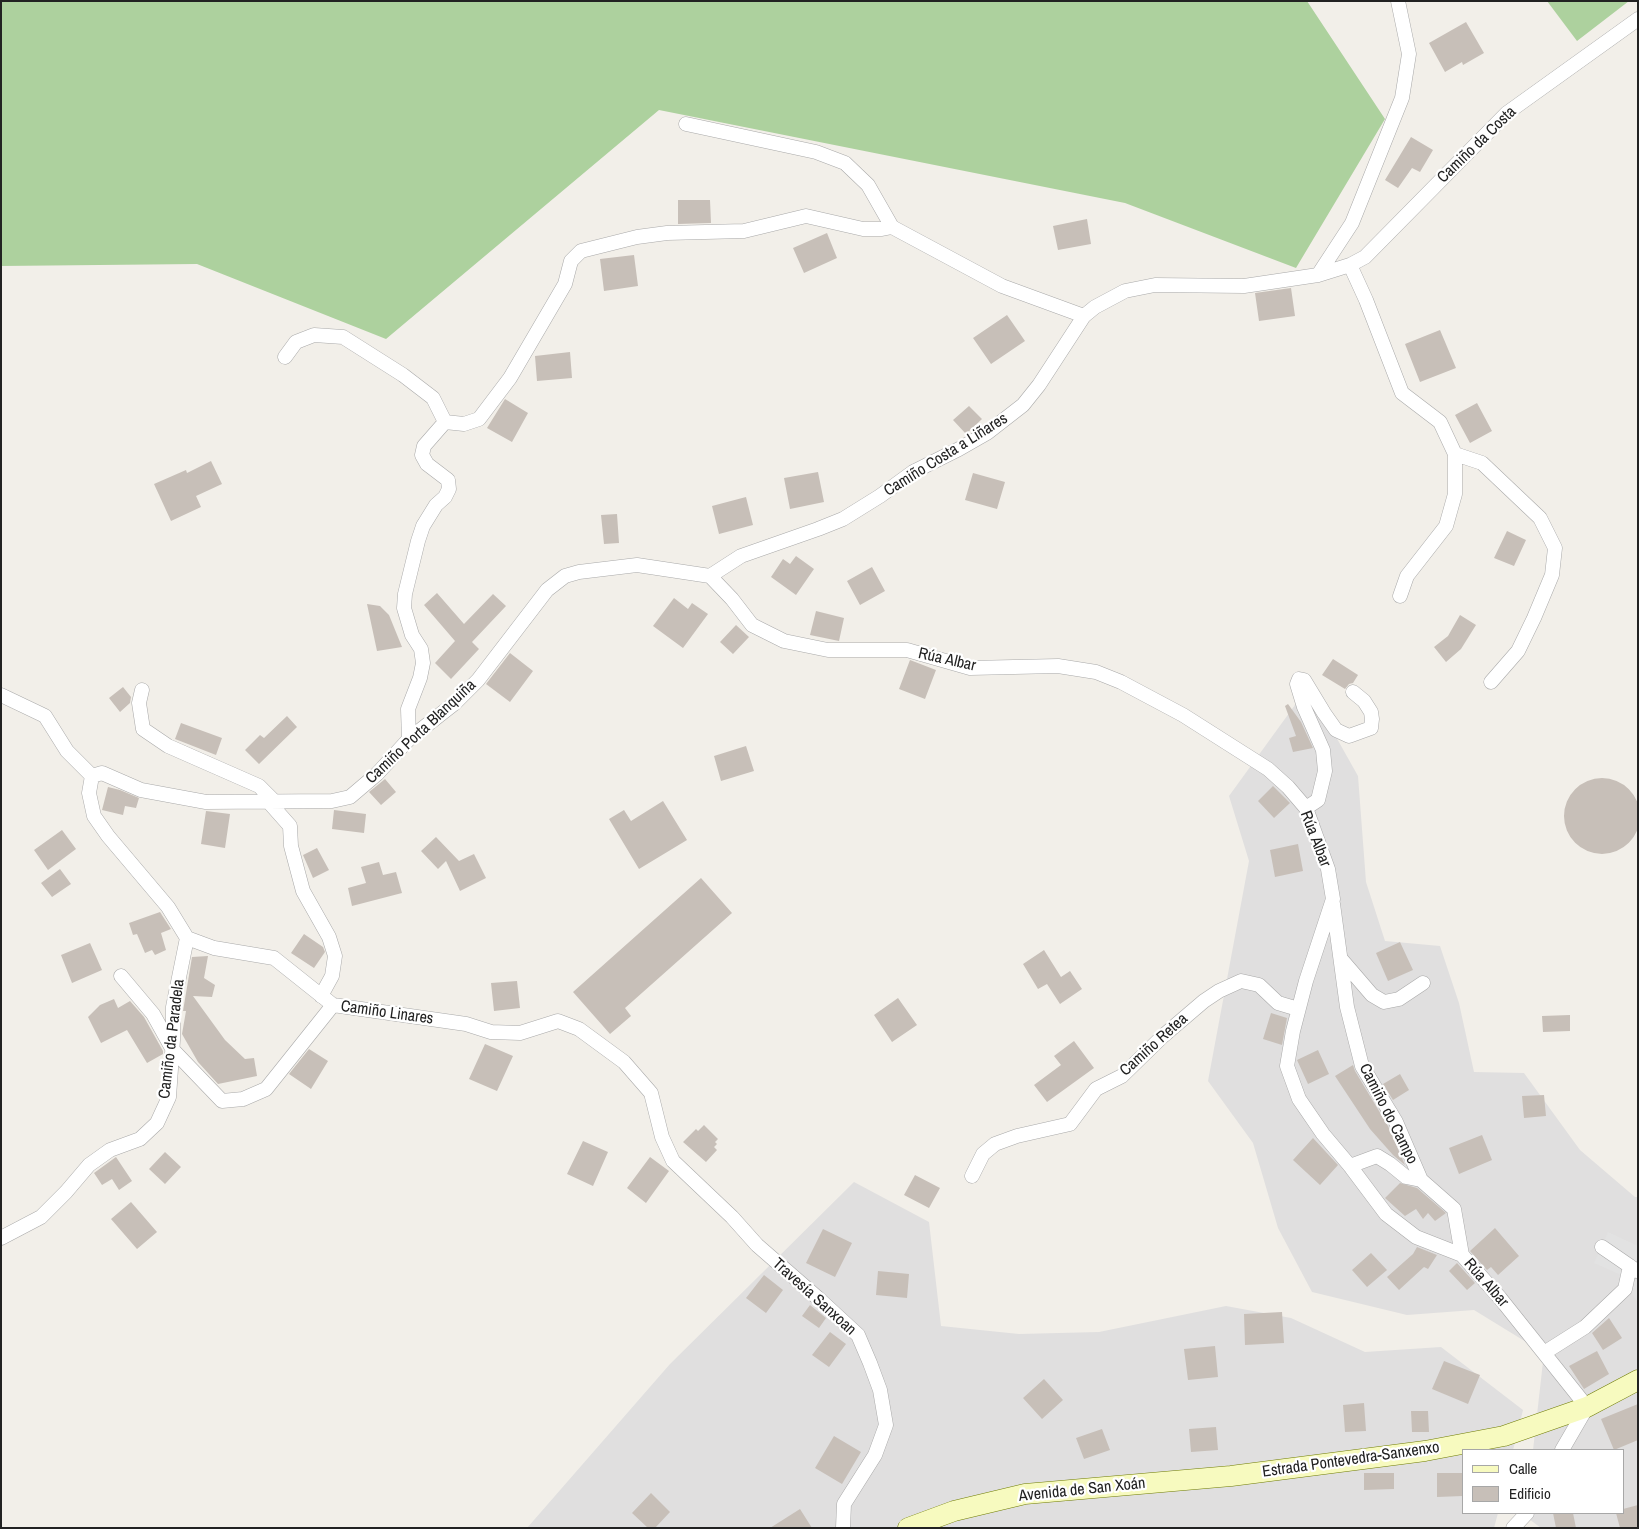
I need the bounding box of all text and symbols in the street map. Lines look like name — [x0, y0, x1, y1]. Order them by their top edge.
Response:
street label: Camiño da Costa — [1434, 103, 1520, 187]
street label: Camiño Costa a Liñares — [881, 409, 1011, 501]
street label: Rúa Albar — [916, 644, 978, 676]
street label: Camiño Porta Blanquiña — [362, 676, 480, 788]
street label: Rúa Albar — [1296, 808, 1334, 870]
street label: Camiño da Paradela — [155, 978, 189, 1100]
street label: Camiño Linares — [339, 997, 435, 1029]
street label: Camiño Retea — [1116, 1010, 1192, 1080]
street label: Camiño do Campo — [1354, 1061, 1422, 1167]
street label: Travesía Sanxoan — [768, 1254, 860, 1340]
street label: Rúa Albar — [1460, 1255, 1512, 1311]
street label: Estrada Pontevedra-Sanxenxo — [1261, 1438, 1441, 1482]
legend — [1462, 1449, 1624, 1514]
text: Calle — [1509, 1458, 1537, 1479]
street label: Avenida de San Xoán — [1018, 1474, 1146, 1506]
text: Edificio — [1509, 1483, 1551, 1504]

